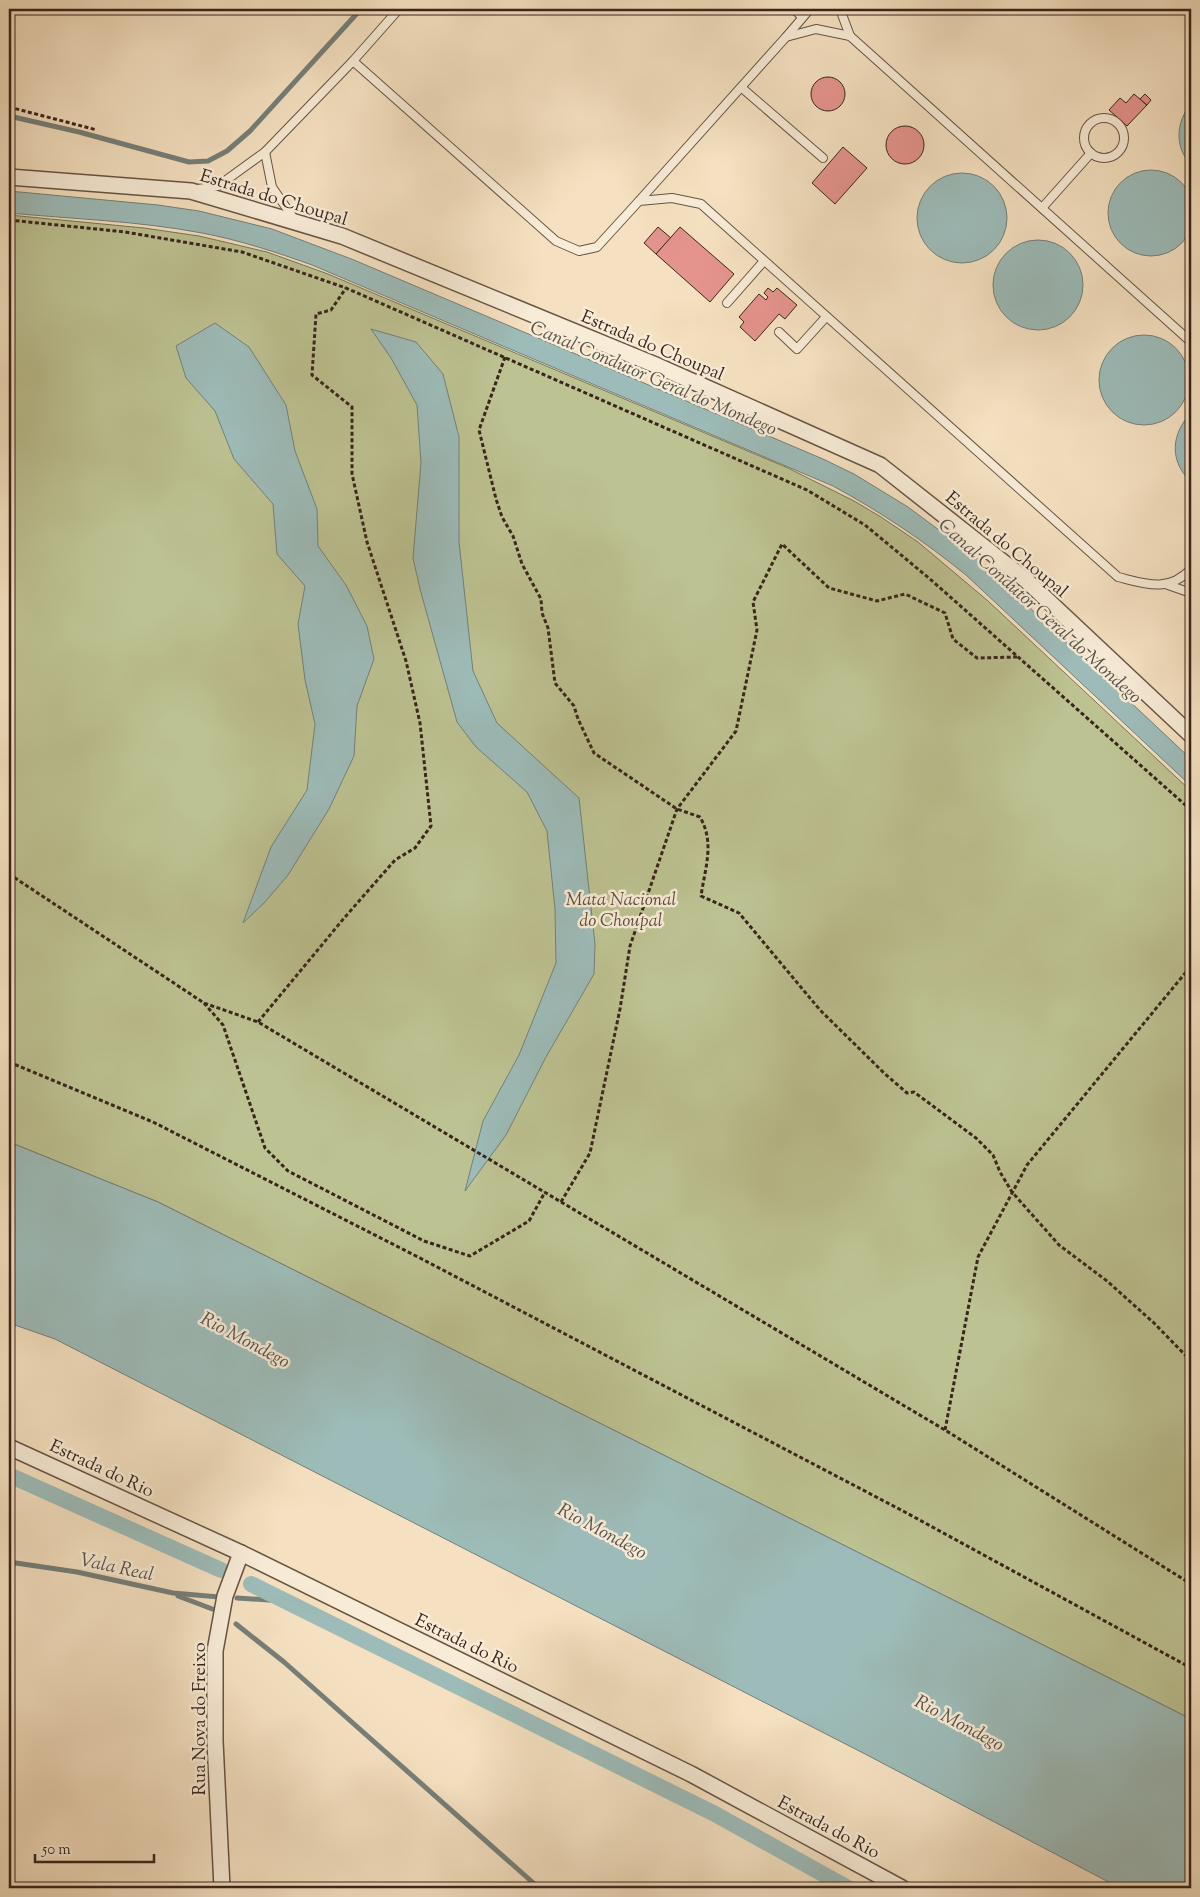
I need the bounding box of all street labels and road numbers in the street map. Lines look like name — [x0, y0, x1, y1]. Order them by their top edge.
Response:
street label: Estrada do Choupal — [196, 164, 351, 234]
street label: Estrada do Choupal — [577, 305, 728, 389]
street label: Estrada do Choupal — [939, 486, 1073, 605]
street label: Estrada do Rio — [45, 1434, 158, 1505]
street label: Estrada do Rio — [410, 1608, 523, 1681]
street label: Rua Nova do Freixo — [188, 1642, 214, 1796]
street label: Estrada do Rio — [772, 1791, 884, 1867]

